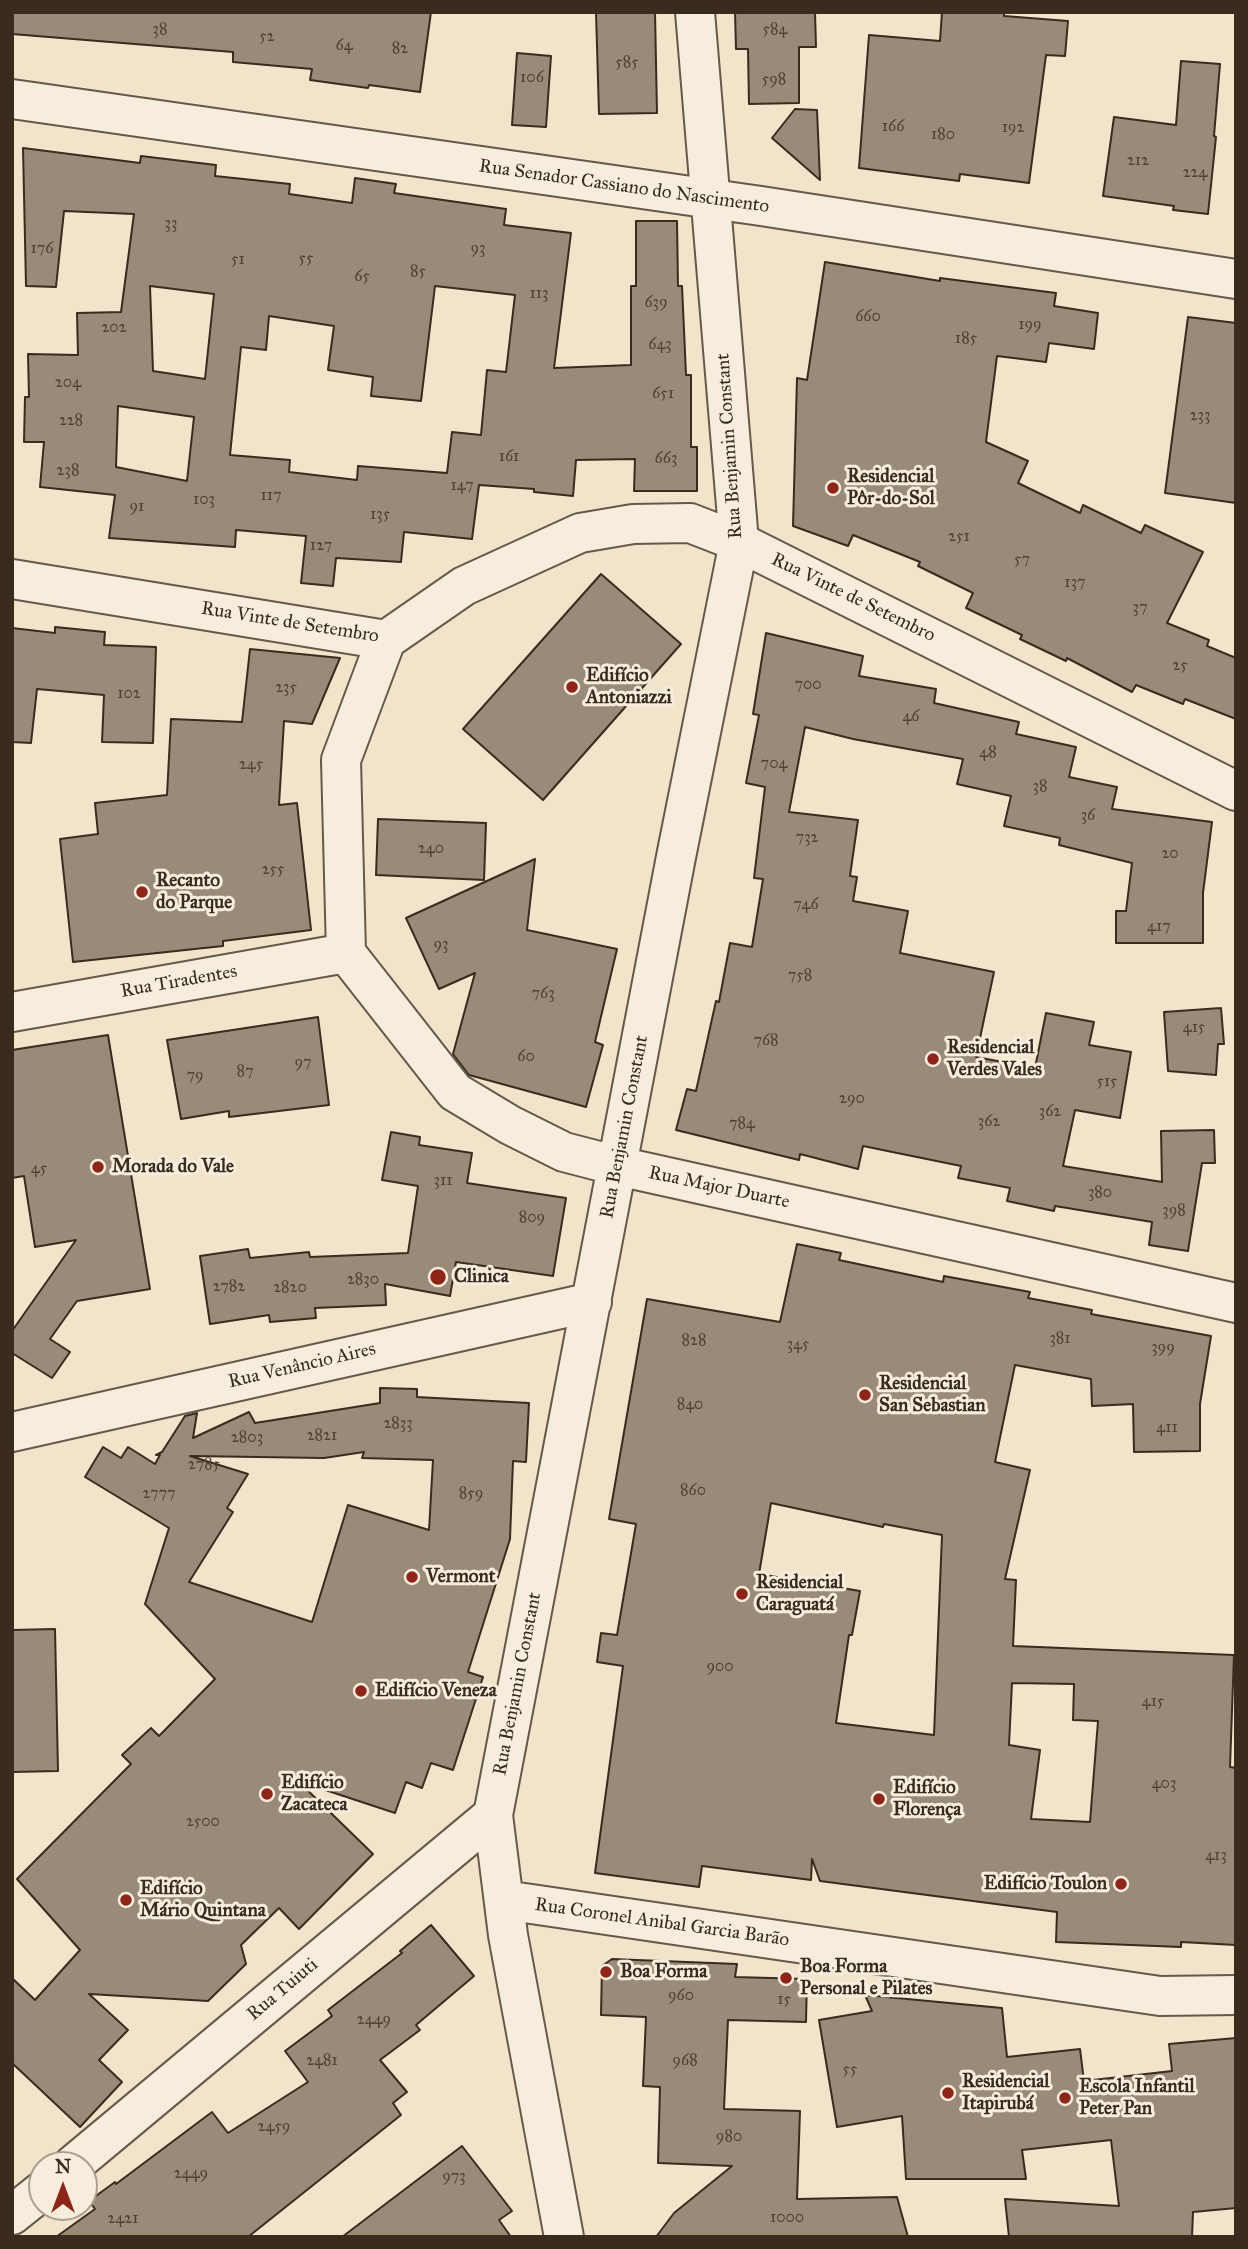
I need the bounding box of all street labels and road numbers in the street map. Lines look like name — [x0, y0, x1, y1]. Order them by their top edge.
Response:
street label: Rua Senador Cassiano do Nascimento — [477, 155, 771, 219]
street label: Rua Benjamin Constant — [712, 352, 748, 540]
street label: Rua Vinte de Setembro — [767, 548, 939, 648]
street label: Rua Vinte de Setembro — [200, 598, 380, 648]
street label: Rua Tiradentes — [119, 961, 239, 1003]
street label: Rua Benjamin Constant — [596, 1034, 654, 1220]
street label: Rua Major Duarte — [646, 1162, 792, 1214]
street label: Rua Venâncio Aires — [226, 1338, 378, 1394]
street label: Rua Benjamin Constant — [489, 1591, 547, 1777]
street label: Rua Coronel Anibal Garcia Barão — [533, 1894, 791, 1952]
street label: Rua Tuiuti — [243, 1954, 323, 2026]

